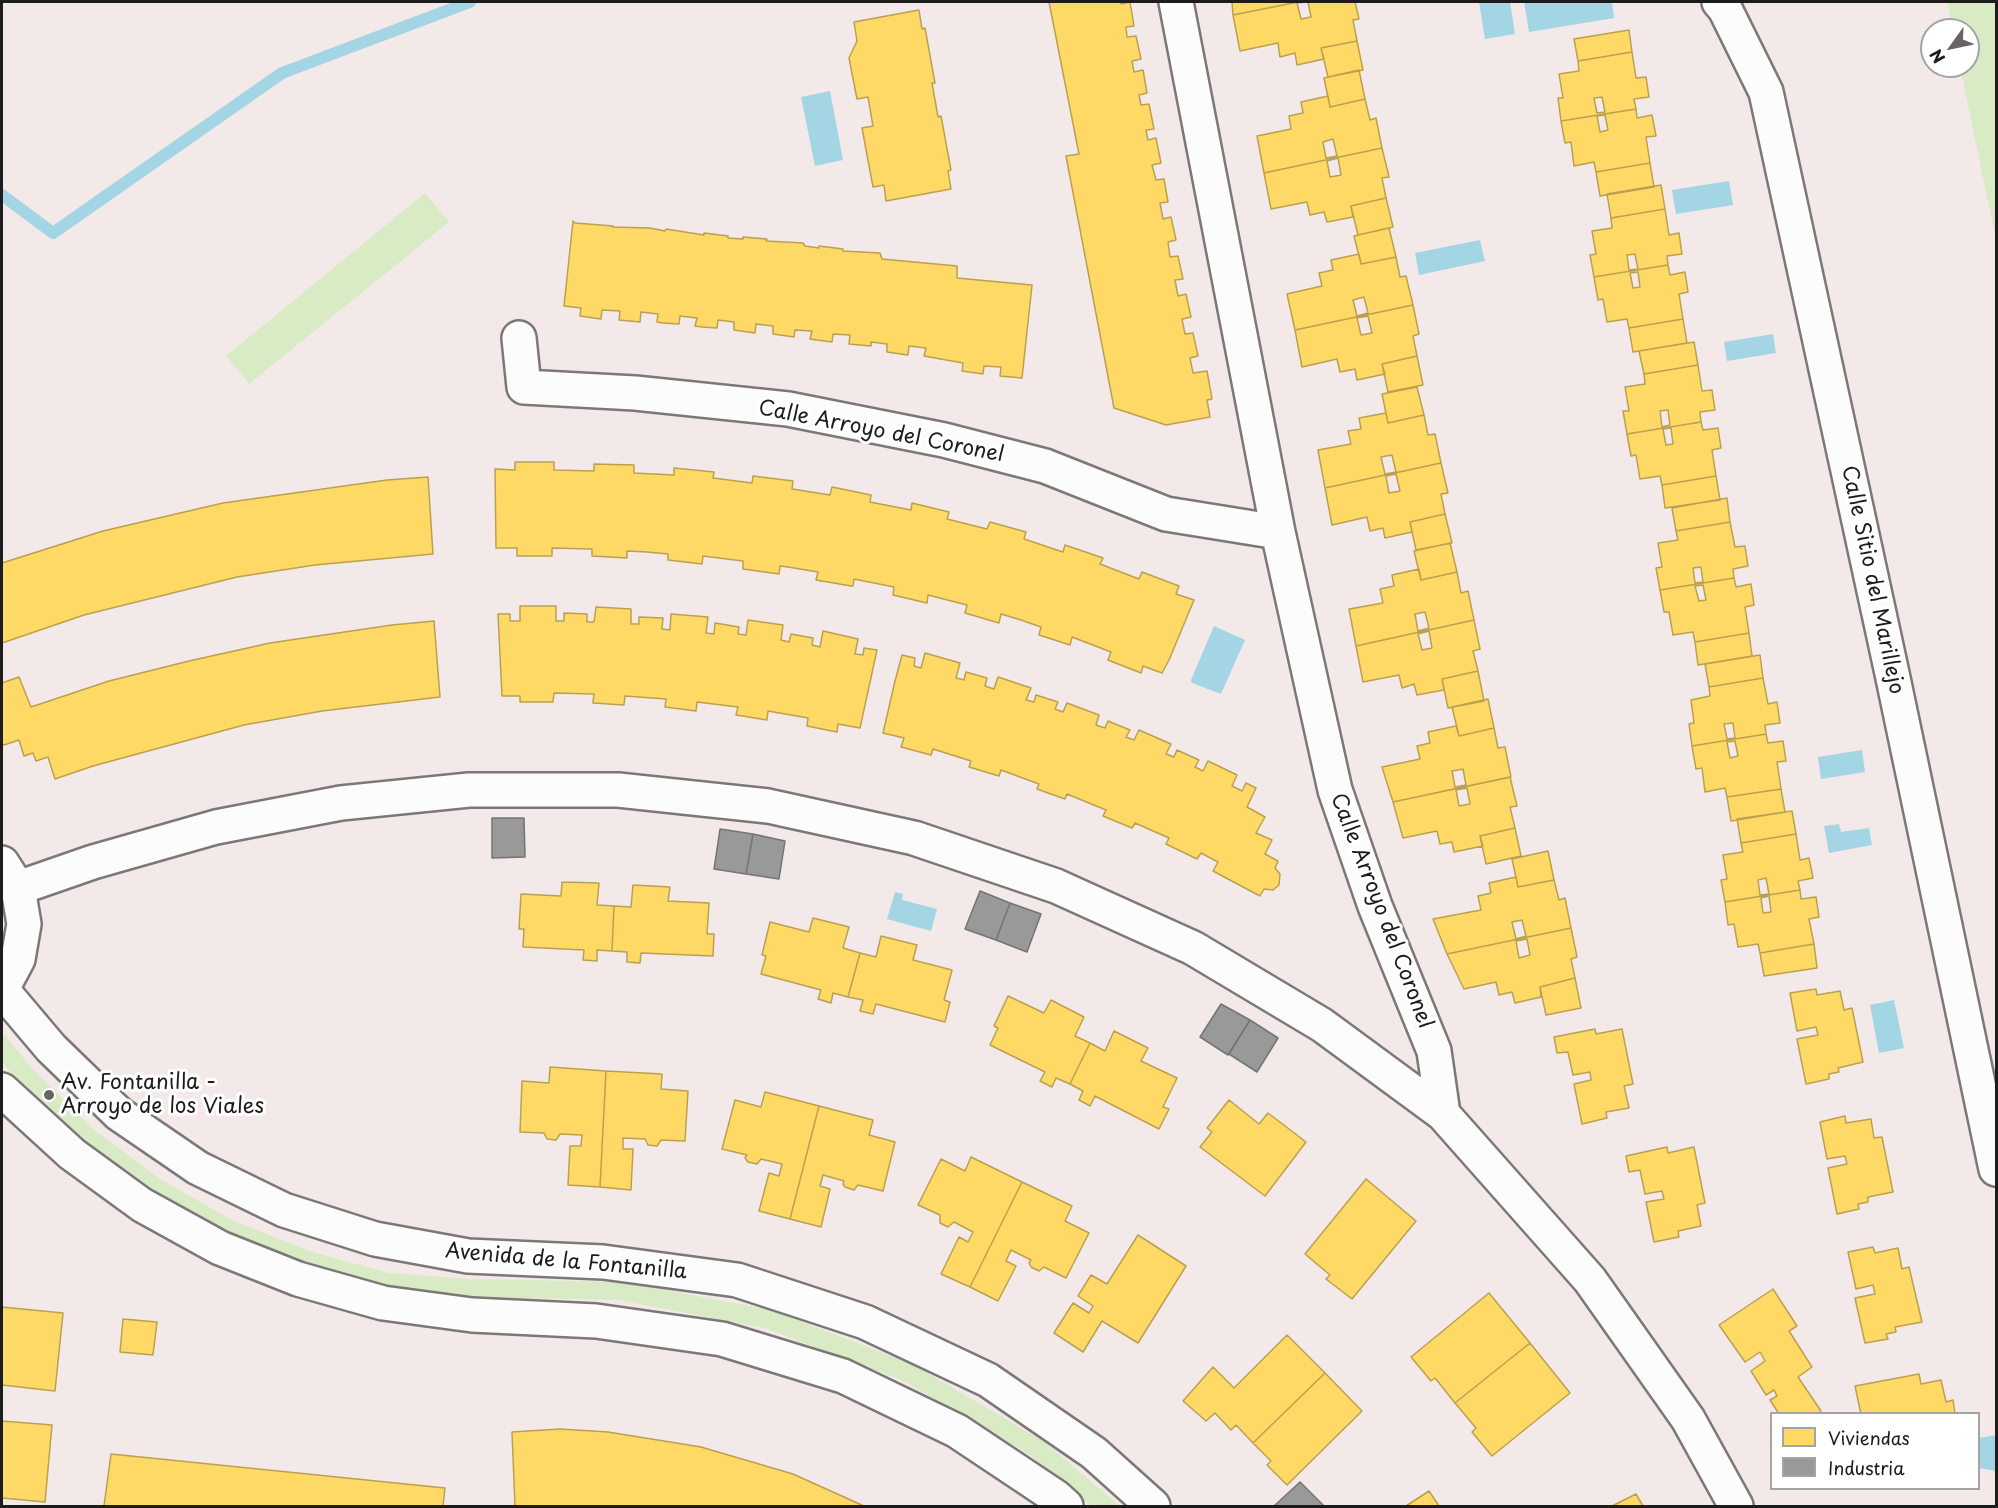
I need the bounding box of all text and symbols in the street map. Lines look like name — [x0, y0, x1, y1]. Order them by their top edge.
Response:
north arrow — [1920, 18, 1980, 78]
text: N — [1923, 45, 1950, 69]
street label: Calle Arroyo del Coronel — [756, 396, 1006, 468]
street label: Calle Sitio del Marillejo — [1835, 463, 1909, 697]
street label: Calle Arroyo del Coronel — [1325, 790, 1437, 1032]
place label: Av. Fontanilla - Arroyo de los Viales — [61, 1070, 264, 1120]
marker: Av. Fontanilla - Arroyo de los Viales — [42, 1088, 56, 1102]
street label: Avenida de la Fontanilla — [444, 1239, 688, 1285]
legend — [1770, 1412, 1980, 1490]
text: Viviendas — [1828, 1424, 1910, 1451]
text: Industria — [1828, 1454, 1905, 1481]

